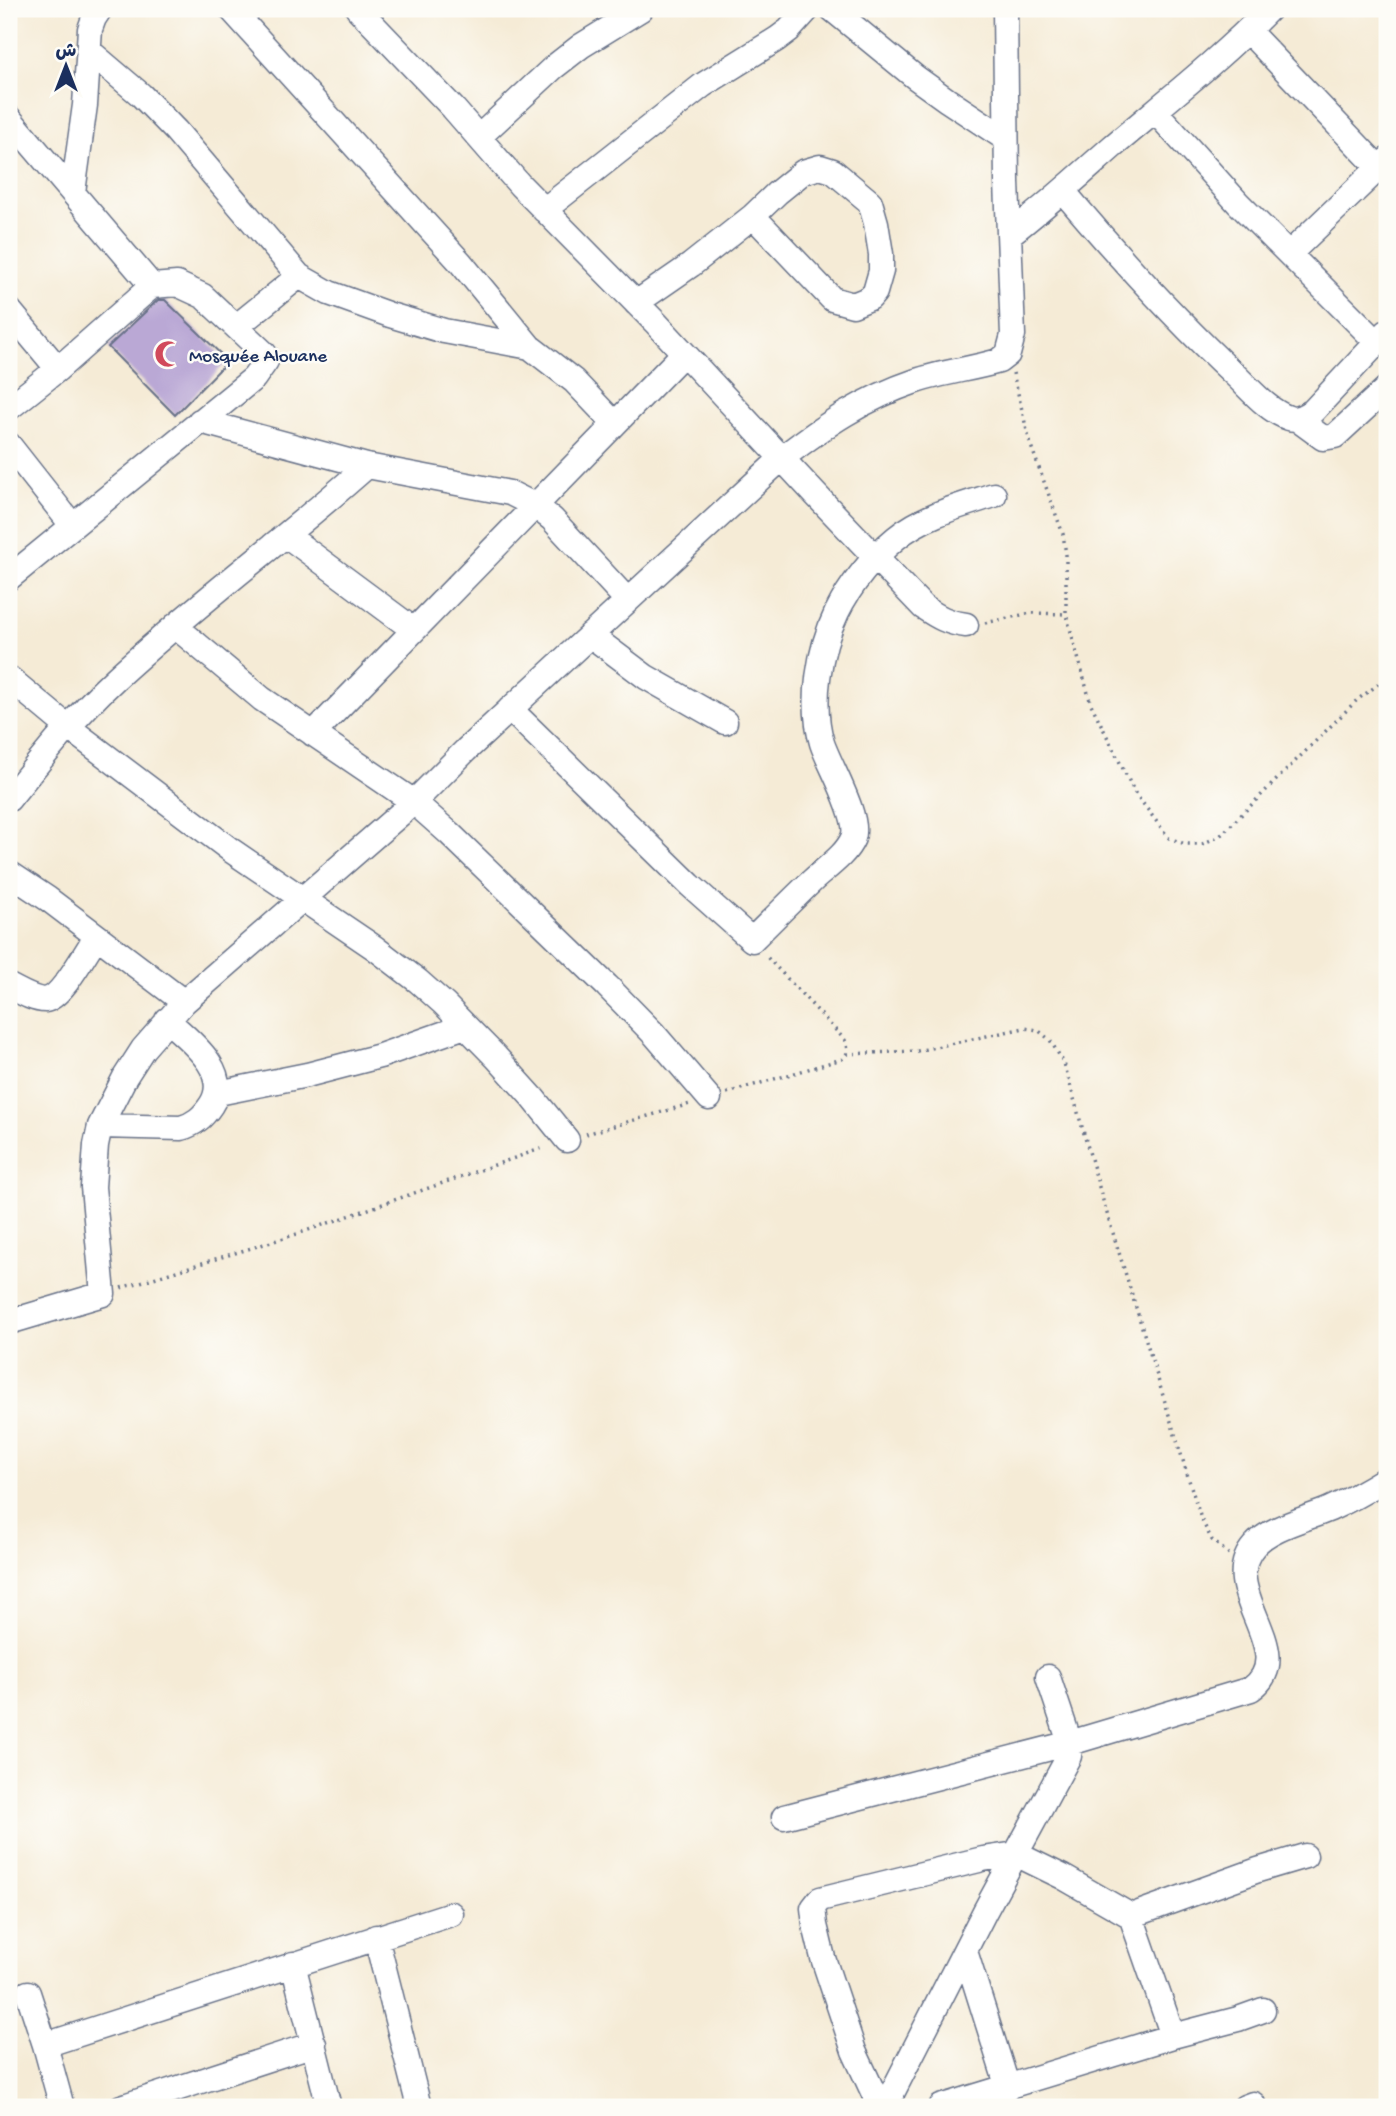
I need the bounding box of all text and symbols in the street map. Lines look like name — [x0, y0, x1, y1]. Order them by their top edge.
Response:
north arrow — [32, 32, 102, 102]
text: ش — [56, 41, 77, 64]
mosque icon: Mosquée Alouane — [153, 339, 183, 369]
place label: Mosquée Alouane — [189, 346, 327, 369]

